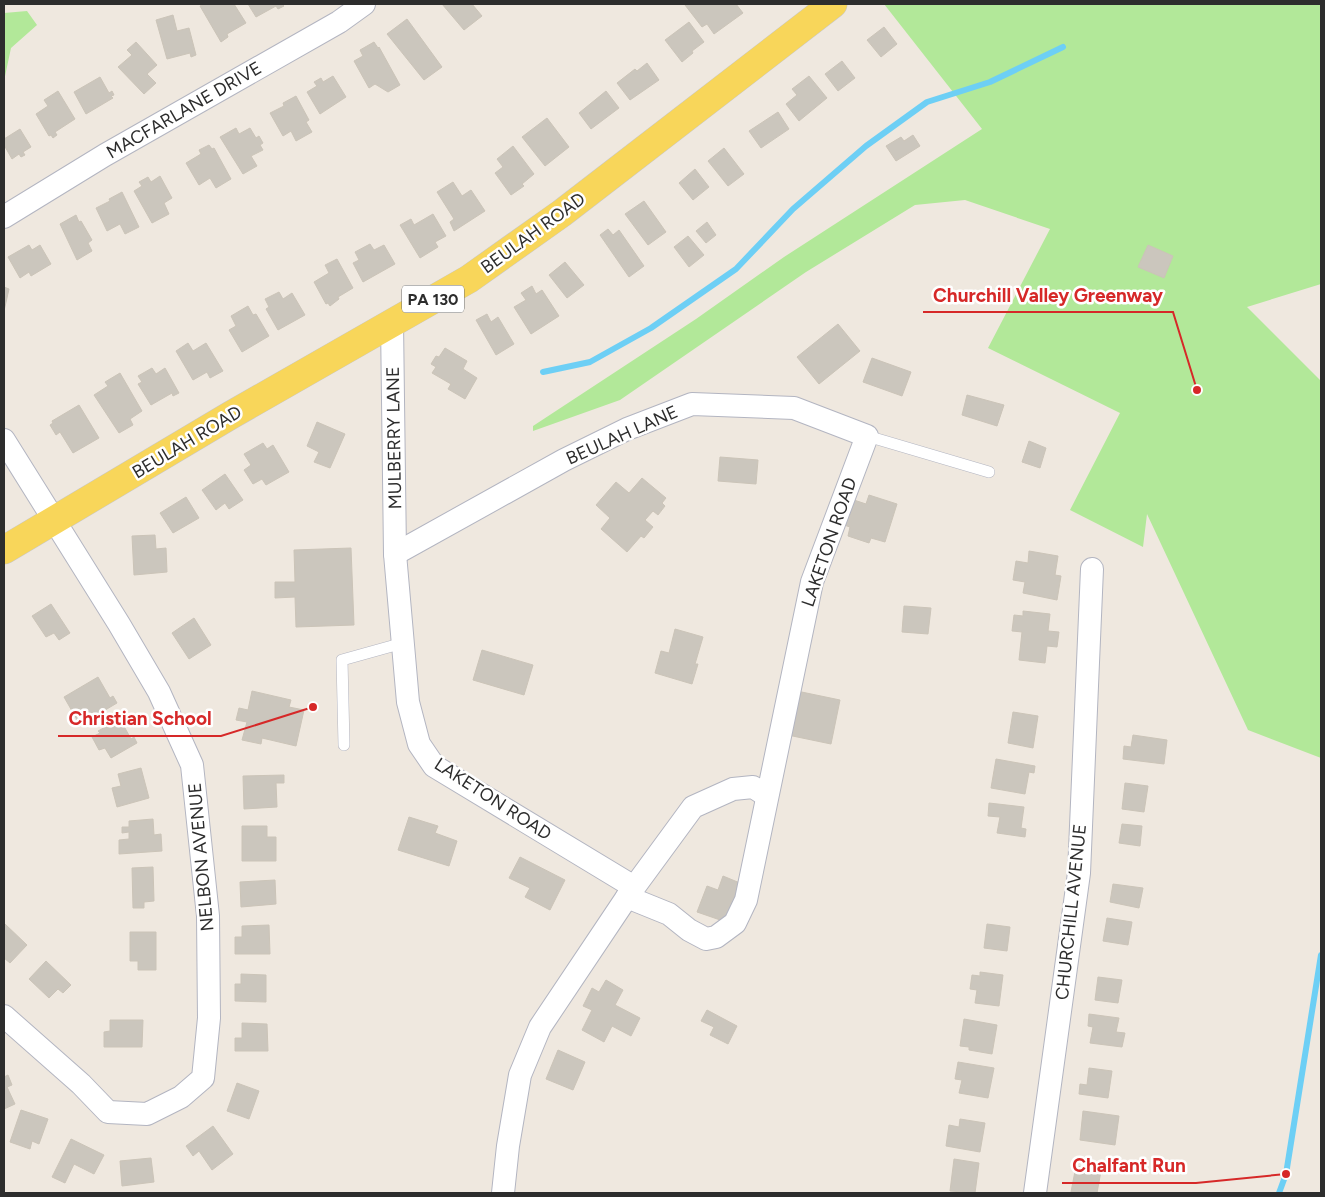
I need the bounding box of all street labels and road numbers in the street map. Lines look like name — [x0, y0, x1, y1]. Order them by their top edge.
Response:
street label: MACFARLANE DRIVE — [103, 57, 265, 163]
street label: BEULAH ROAD — [476, 188, 590, 278]
road number: PA 130 — [402, 286, 464, 312]
street label: MULBERRY LANE — [382, 366, 406, 510]
street label: BEULAH ROAD — [128, 401, 246, 483]
street label: BEULAH LANE — [563, 401, 681, 469]
street label: LAKETON ROAD — [797, 474, 861, 610]
street label: LAKETON ROAD — [430, 753, 556, 845]
street label: NELBON AVENUE — [184, 782, 218, 932]
street label: CHURCHILL AVENUE — [1051, 823, 1091, 1001]

